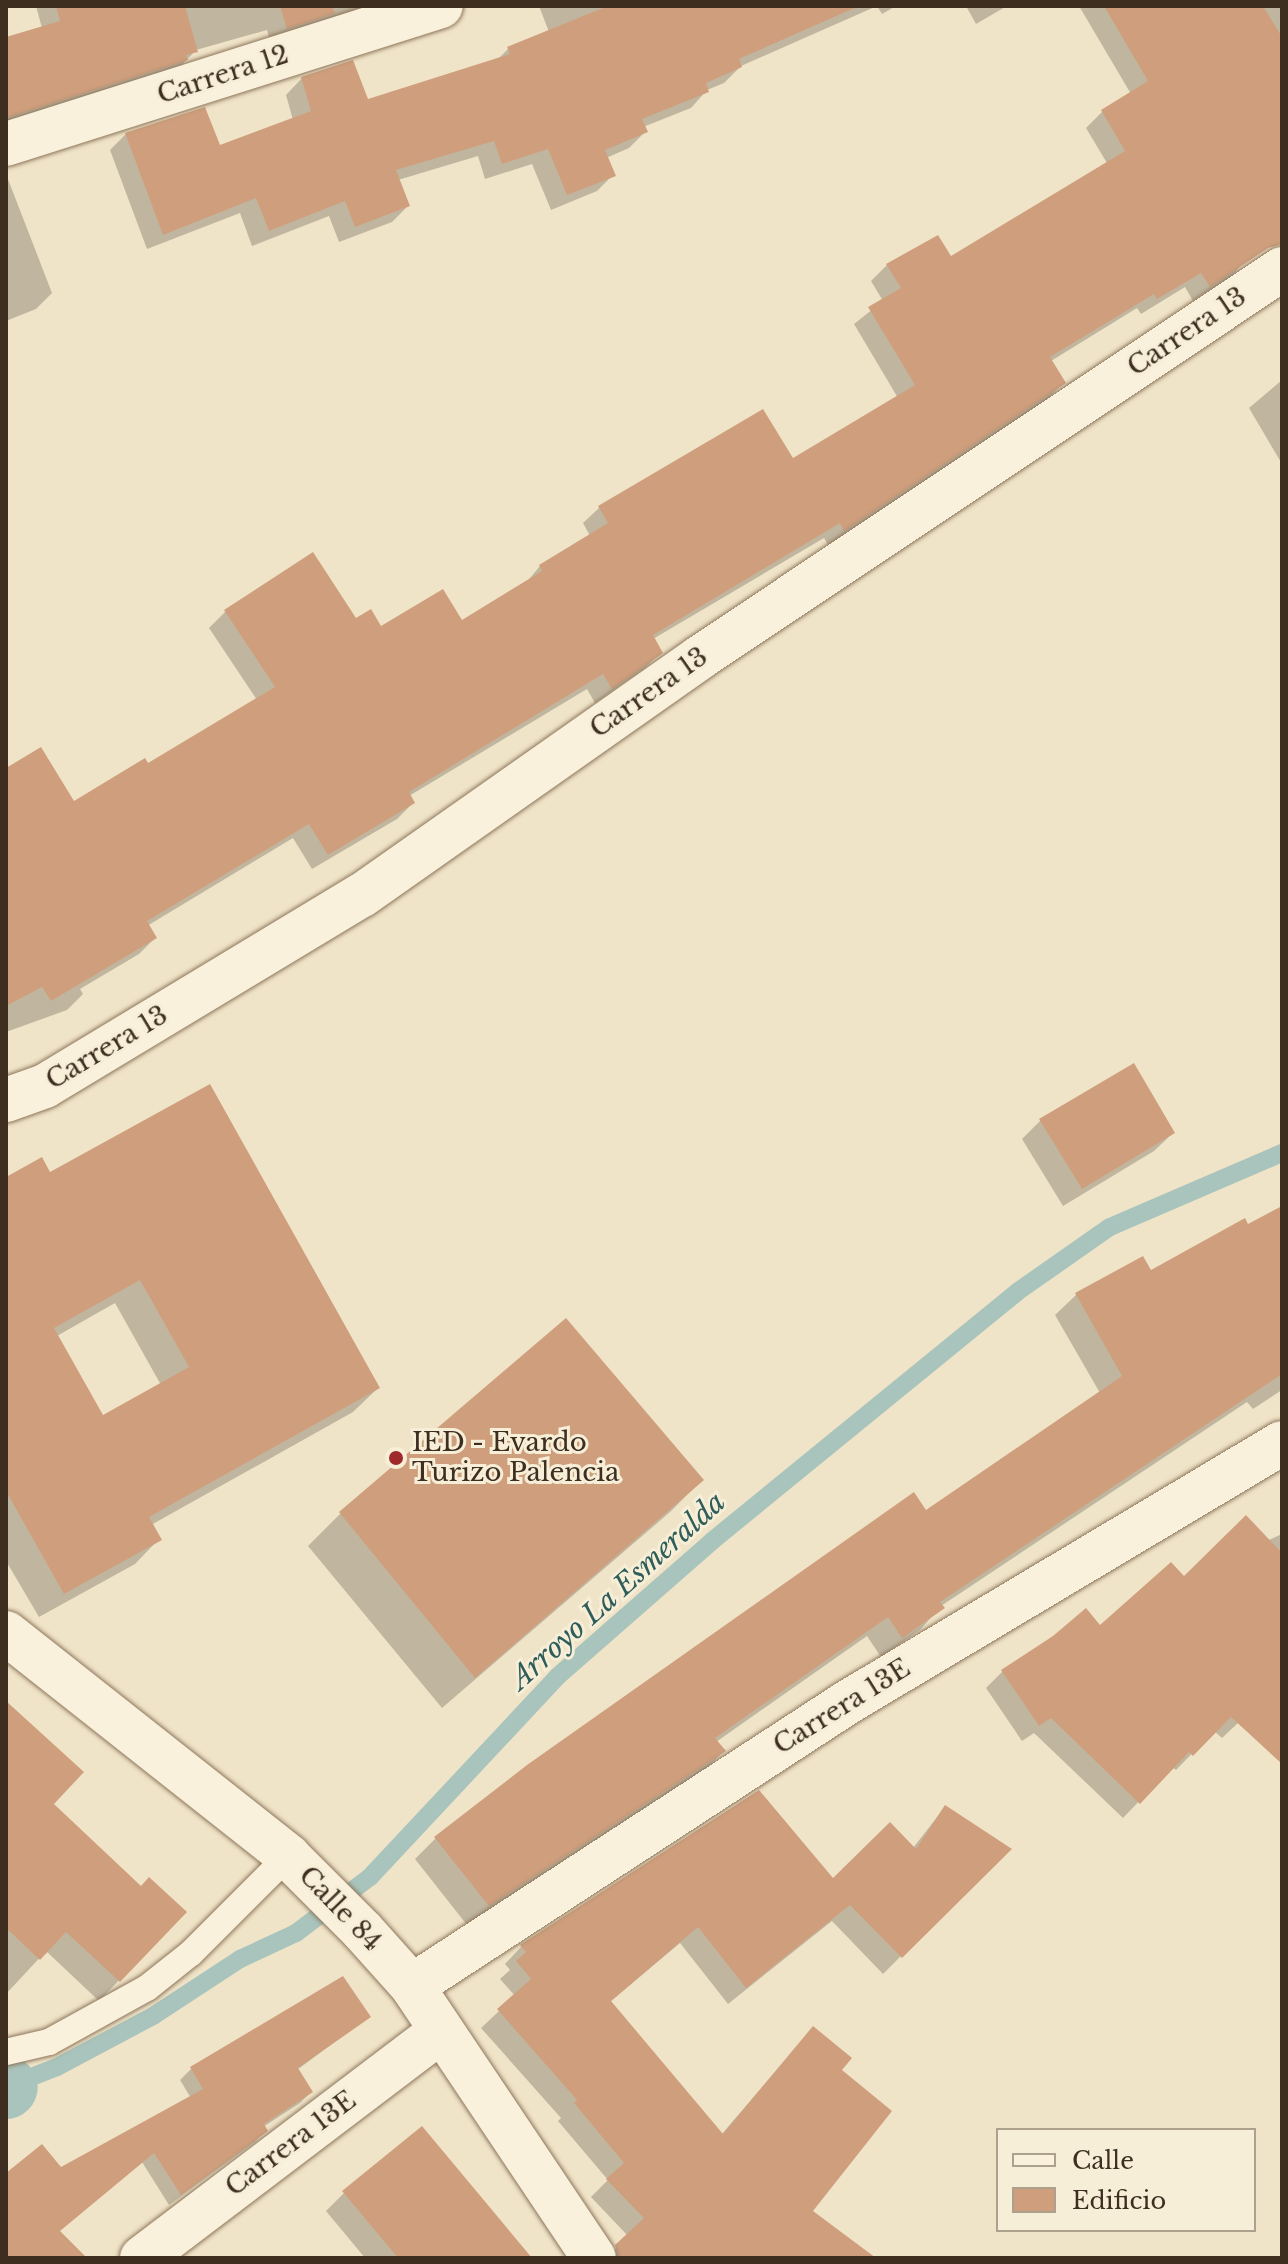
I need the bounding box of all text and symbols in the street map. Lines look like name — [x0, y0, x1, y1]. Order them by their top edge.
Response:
street label: Carrera 12 — [153, 39, 293, 111]
street label: Carrera 13 — [1122, 281, 1252, 383]
street label: Carrera 13 — [584, 641, 714, 745]
street label: Carrera 13 — [40, 999, 174, 1097]
place label: IED - Evardo Turizo Palencia — [412, 1427, 619, 1488]
marker: IED - Evardo Turizo Palencia — [387, 1449, 405, 1467]
water label: Arroyo La Esmeralda — [503, 1485, 733, 1697]
street label: Carrera 13E — [768, 1653, 916, 1761]
street label: Calle 84 — [292, 1860, 388, 1958]
street label: Carrera 13E — [220, 2085, 362, 2203]
legend — [996, 2128, 1256, 2232]
text: Calle — [1072, 2146, 1134, 2175]
text: Edificio — [1072, 2186, 1166, 2215]

